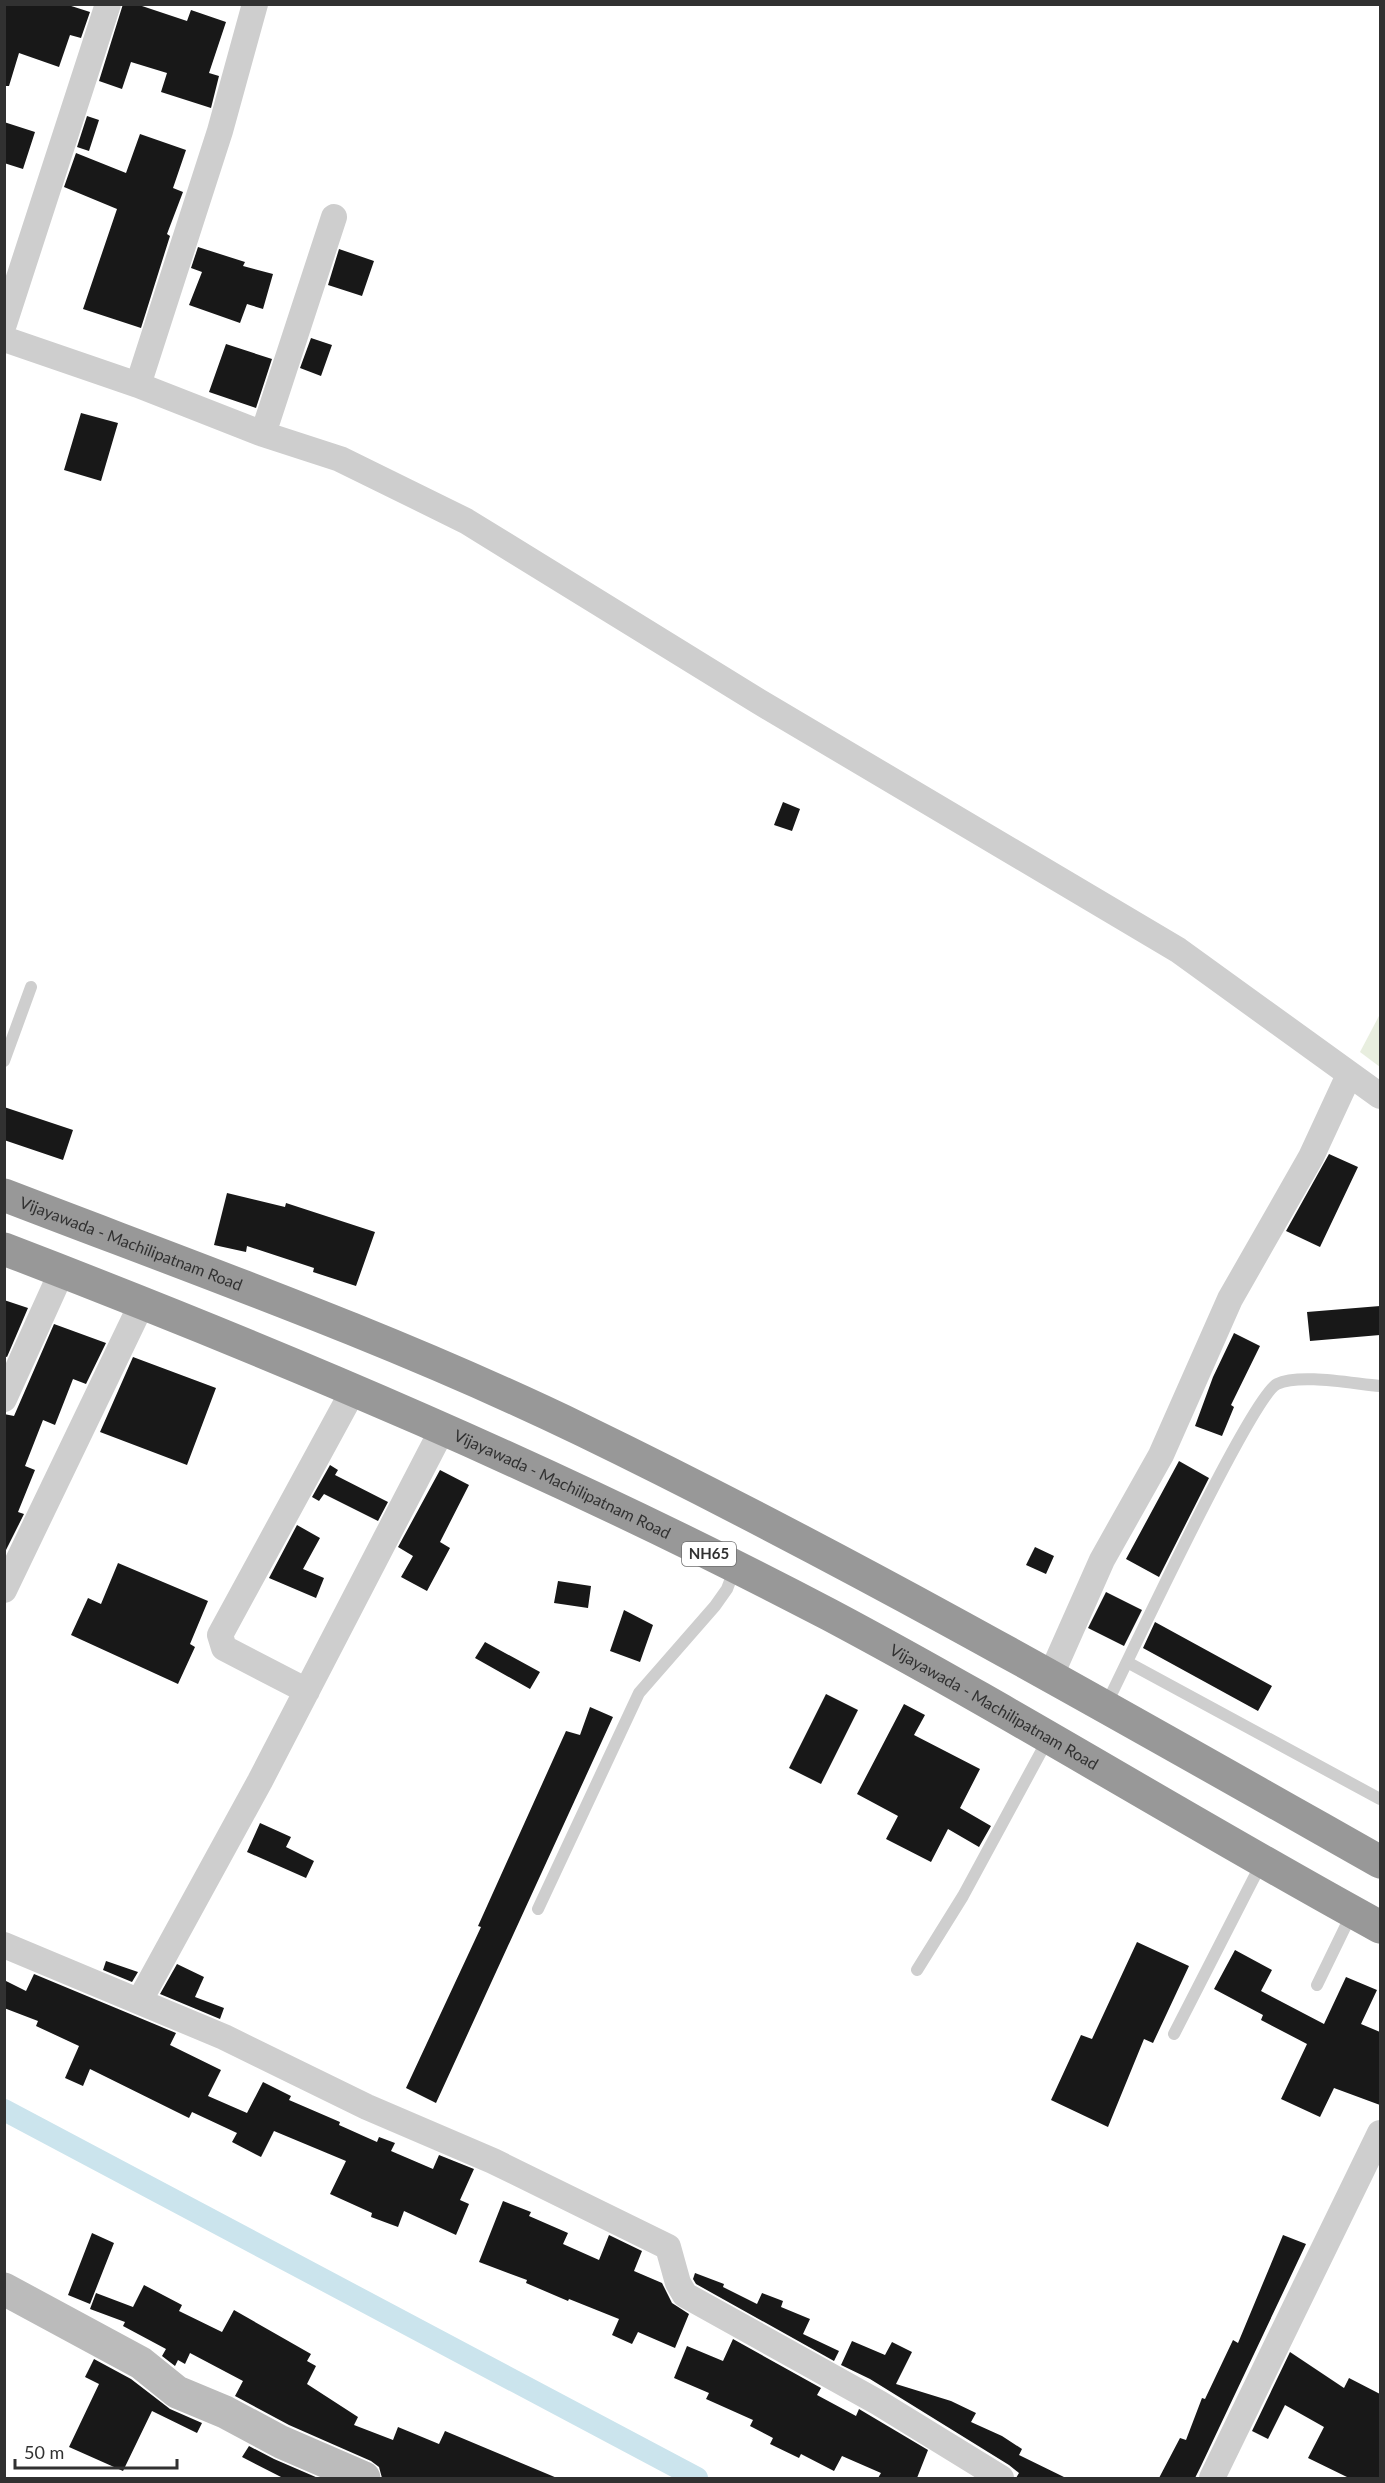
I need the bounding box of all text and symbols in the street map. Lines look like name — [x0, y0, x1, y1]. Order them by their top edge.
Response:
street label: Vijayawada - Machilipatnam Road — [17, 1192, 245, 1294]
street label: Vijayawada - Machilipatnam Road — [451, 1425, 674, 1542]
road number: NH65 — [682, 1542, 736, 1566]
street label: Vijayawada - Machilipatnam Road — [887, 1639, 1102, 1773]
scale bar — [15, 2432, 177, 2470]
text: 50 m — [24, 2441, 64, 2463]

